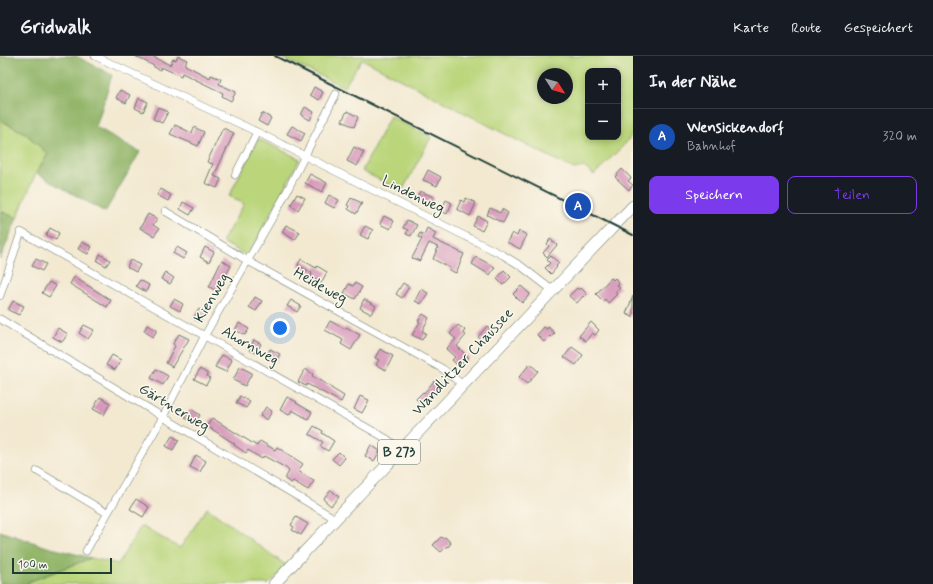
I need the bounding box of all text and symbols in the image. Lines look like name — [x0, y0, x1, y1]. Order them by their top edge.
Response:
text: Gridwalk — [20, 15, 91, 40]
text: Karte — [733, 19, 769, 37]
text: Route — [791, 19, 822, 37]
text: Gespeichert — [844, 19, 913, 37]
north arrow — [537, 68, 573, 104]
map controls — [585, 68, 621, 140]
button: + — [585, 68, 621, 104]
text: In der Nähe — [649, 71, 737, 93]
button: − — [585, 104, 621, 140]
text: Wensickendorf — [687, 118, 784, 138]
text: A — [658, 128, 666, 145]
text: 320 m — [883, 128, 917, 145]
text: Bahnhof — [687, 138, 736, 155]
street label: Lindenweg — [378, 171, 448, 220]
button: Speichern — [649, 176, 779, 214]
button: Teilen — [787, 176, 917, 214]
pin: A — [565, 191, 591, 221]
street label: Heideweg — [289, 263, 351, 310]
street label: Kienweg — [190, 269, 234, 327]
street label: Wandlitzer Chaussee — [408, 304, 518, 420]
your location — [270, 318, 290, 338]
street label: Ahornweg — [218, 322, 282, 370]
street label: Gärtnerweg — [134, 379, 213, 438]
road number: B 273 — [378, 440, 420, 464]
scale bar — [12, 556, 112, 575]
text: 100 m — [18, 558, 48, 572]

